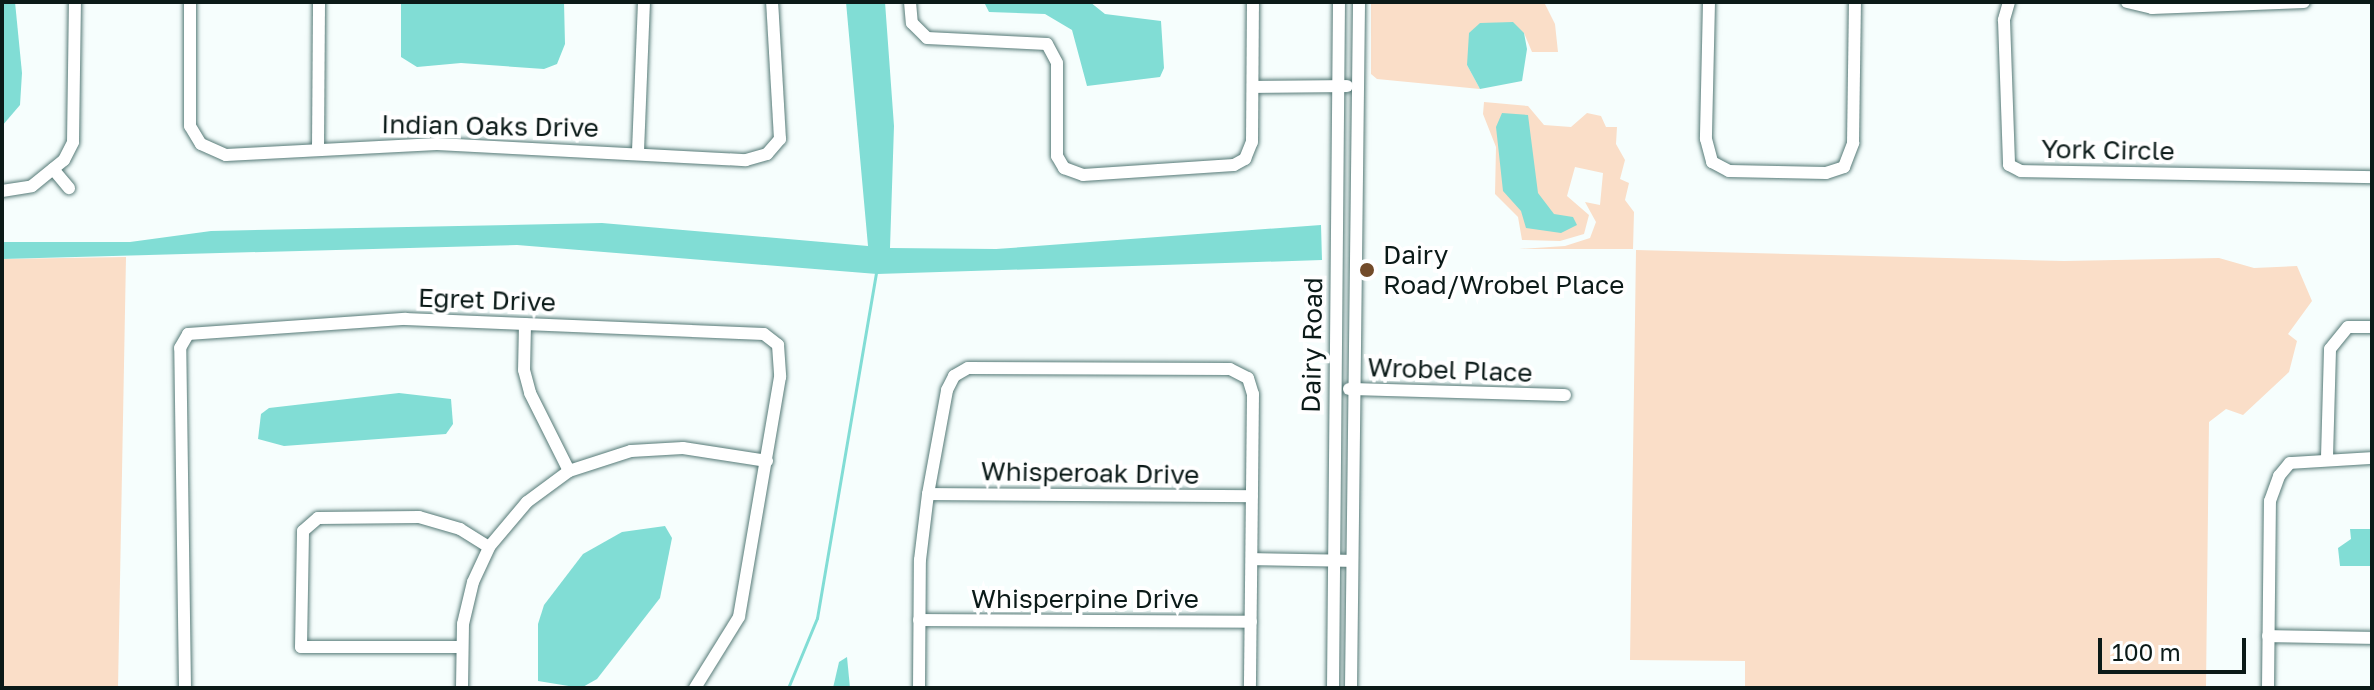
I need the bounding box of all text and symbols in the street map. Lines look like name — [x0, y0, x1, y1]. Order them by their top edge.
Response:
street label: Indian Oaks Drive — [381, 109, 599, 143]
street label: York Circle — [2041, 133, 2175, 167]
place label: Dairy Road/Wrobel Place — [1383, 239, 1624, 300]
marker: Dairy Road/Wrobel Place — [1358, 261, 1376, 279]
street label: Dairy Road — [1295, 277, 1329, 413]
street label: Egret Drive — [418, 282, 556, 318]
street label: Wrobel Place — [1367, 352, 1533, 388]
street label: Whisperoak Drive — [980, 455, 1200, 491]
street label: Whisperpine Drive — [971, 583, 1199, 615]
scale bar — [2102, 622, 2250, 672]
text: 100 m — [2112, 637, 2181, 666]

